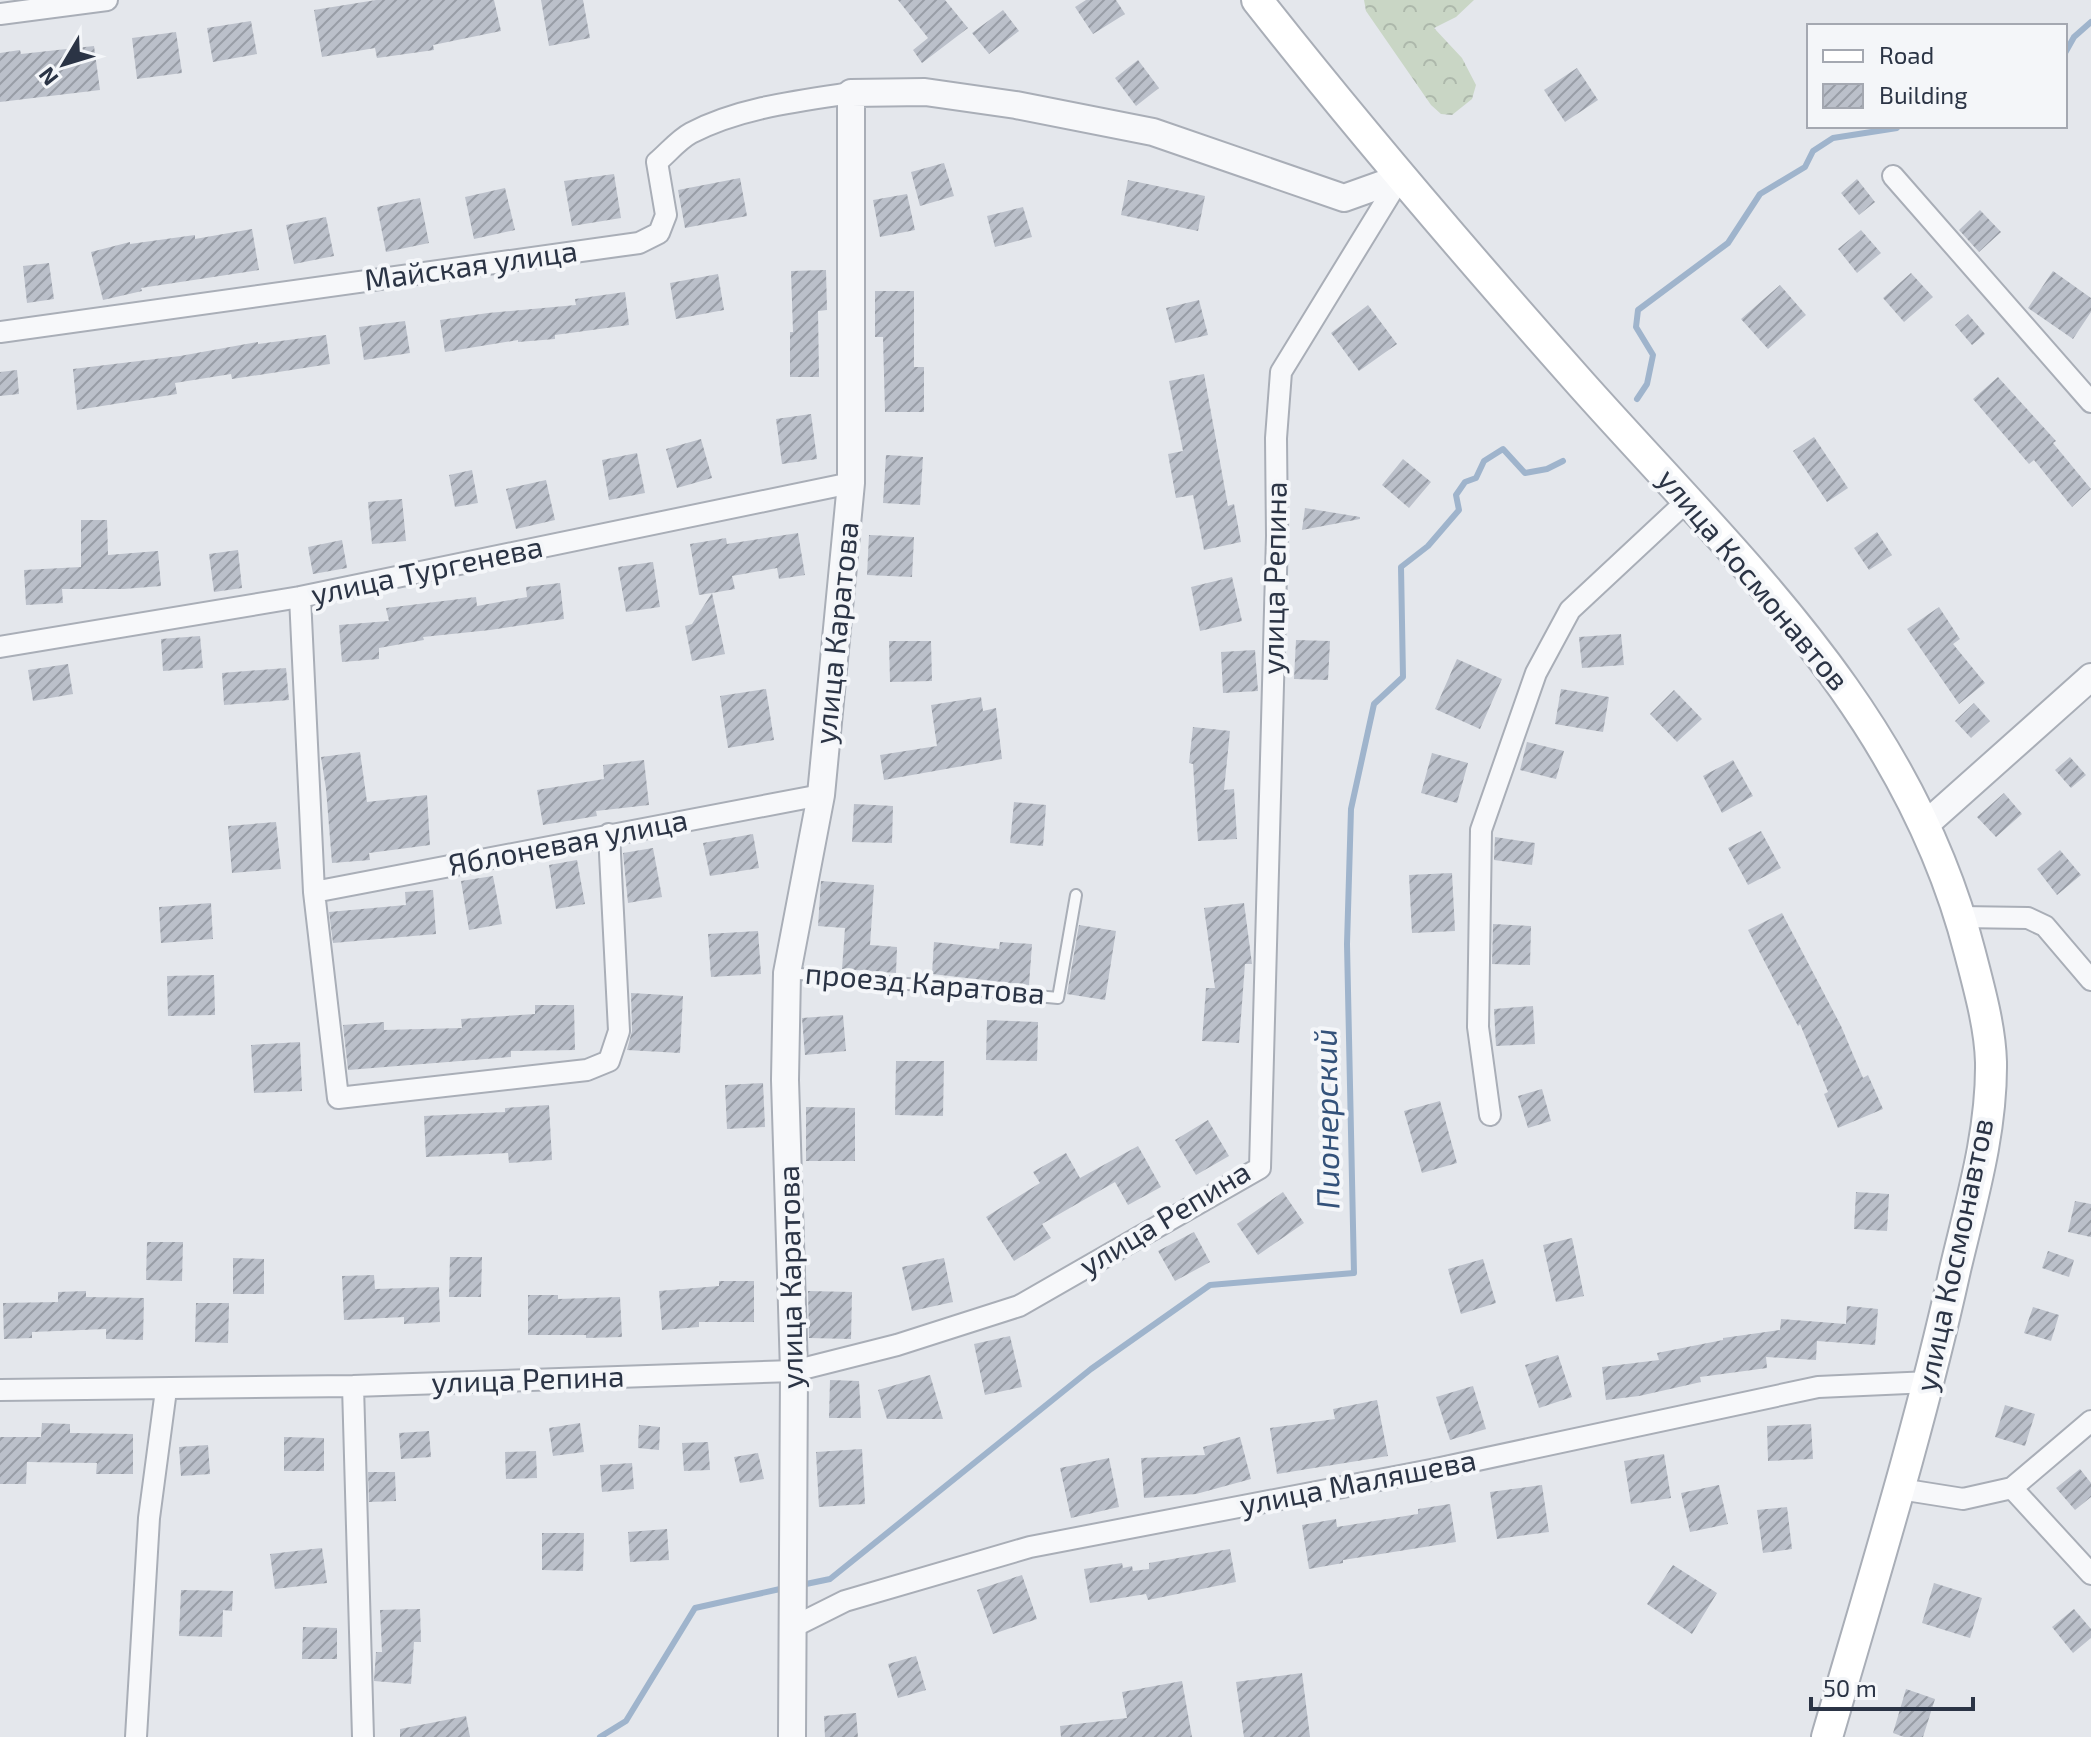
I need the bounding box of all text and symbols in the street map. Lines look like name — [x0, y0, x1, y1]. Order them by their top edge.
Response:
north arrow — [24, 24, 104, 104]
legend — [1807, 24, 2067, 128]
text: Road — [1879, 40, 1934, 69]
text: N — [32, 63, 63, 91]
text: Building — [1879, 80, 1968, 109]
street label: Майская улица — [362, 231, 580, 298]
street label: улица Космонавтов — [1651, 461, 1858, 698]
street label: улица Репина — [1253, 481, 1294, 675]
street label: улица Каратова — [805, 520, 866, 746]
street label: улица Тургенева — [307, 527, 546, 612]
street label: Яблоневая улица — [445, 800, 691, 883]
street label: проезд Каратова — [804, 954, 1047, 1010]
water label: Пионерский — [1304, 1028, 1346, 1210]
street label: улица Космонавтов — [1906, 1115, 2001, 1395]
street label: улица Репина — [1072, 1152, 1257, 1283]
street label: улица Каратова — [769, 1165, 810, 1389]
street label: улица Репина — [431, 1357, 625, 1400]
street label: улица Маляшева — [1236, 1440, 1479, 1523]
scale bar — [1811, 1661, 1973, 1711]
text: 50 m — [1823, 1673, 1877, 1702]

